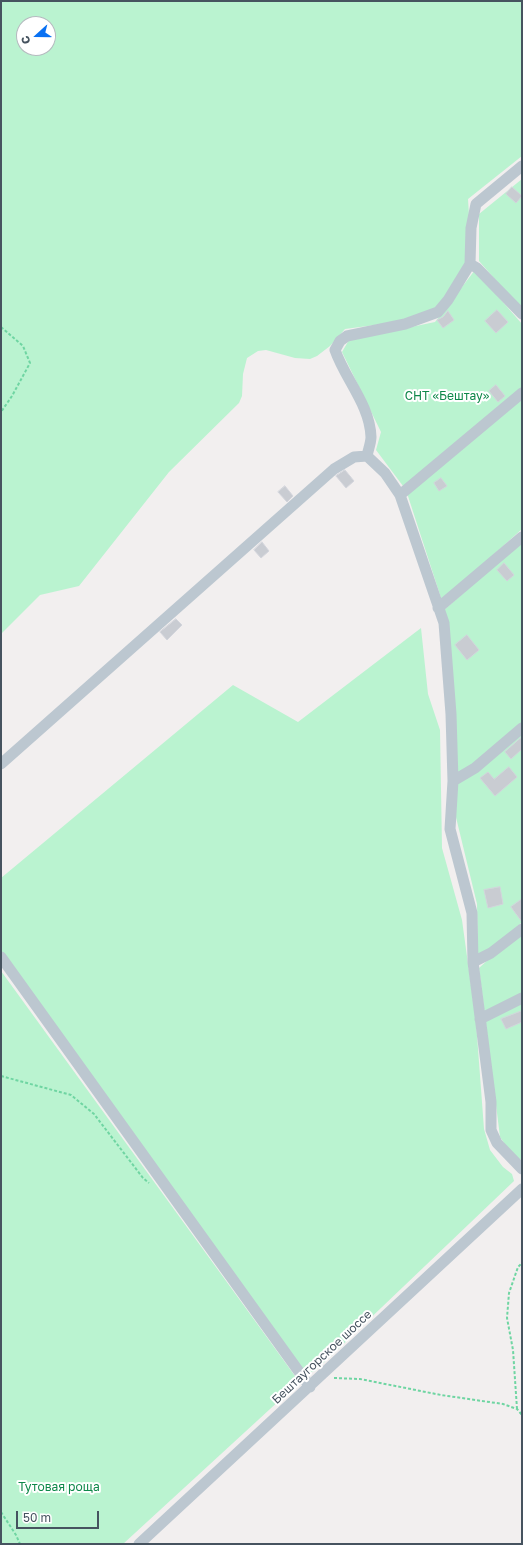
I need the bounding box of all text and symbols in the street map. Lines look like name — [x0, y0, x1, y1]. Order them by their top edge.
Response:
north arrow — [16, 16, 56, 56]
text: С — [18, 34, 33, 46]
park label: СНТ «Бештау» — [405, 389, 489, 403]
street label: Бештаугорское шоссе — [269, 1307, 375, 1407]
park label: Тутовая роща — [18, 1480, 100, 1494]
scale bar — [18, 1503, 101, 1529]
text: 50 m — [23, 1510, 51, 1525]

